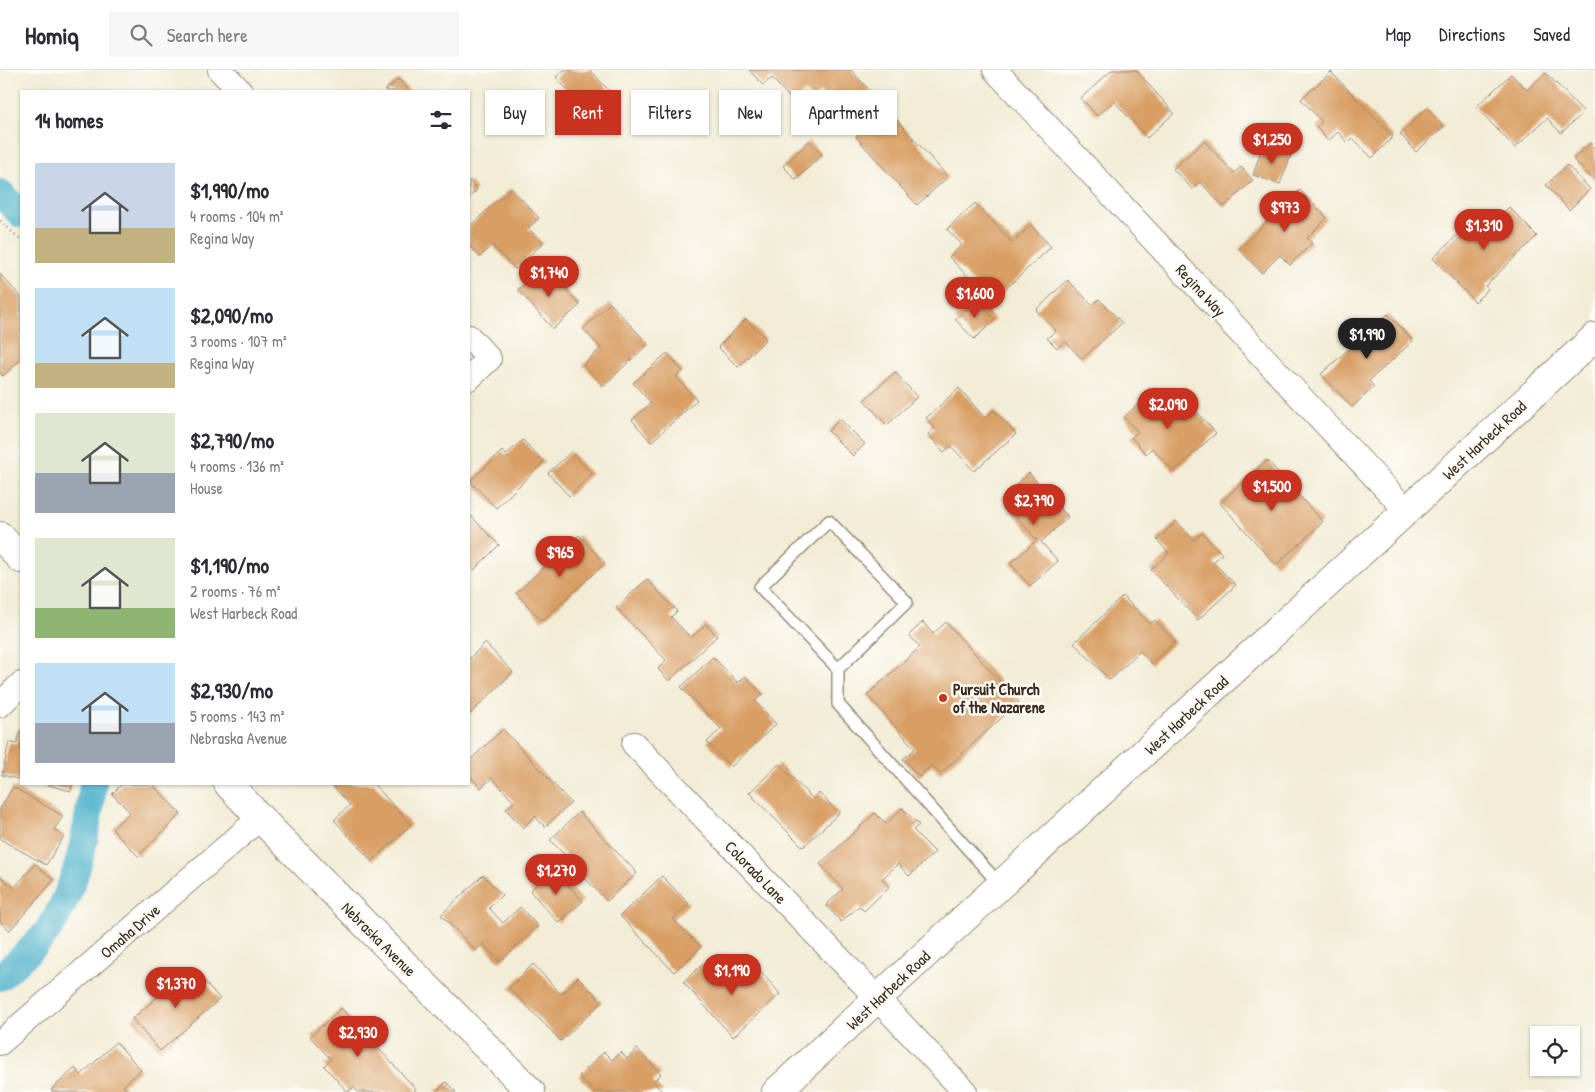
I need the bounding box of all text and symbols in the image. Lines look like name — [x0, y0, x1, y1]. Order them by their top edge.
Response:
search box — [109, 12, 459, 57]
text: Homiq — [25, 19, 79, 51]
icon: search — [127, 21, 155, 49]
text: Search here — [167, 22, 248, 48]
text: Map — [1386, 22, 1411, 47]
text: Directions — [1439, 22, 1505, 47]
text: Saved — [1533, 22, 1570, 47]
chip: Buy — [485, 90, 545, 135]
chip: Rent — [555, 90, 621, 135]
chip: Filters — [631, 90, 709, 135]
chip: New — [719, 90, 781, 135]
chip: Apartment — [791, 90, 897, 135]
text: 14 homes — [35, 106, 103, 135]
icon: filters — [427, 106, 455, 134]
pin: $1,250 — [1231, 122, 1313, 165]
text: $1,250 — [1253, 128, 1291, 150]
text: $1,990/mo — [190, 176, 269, 205]
icon: home — [75, 183, 135, 243]
pin: $973 — [1255, 190, 1315, 233]
text: $973 — [1270, 196, 1300, 218]
text: 4 rooms · 104 m² — [190, 205, 284, 227]
pin: $1,310 — [1443, 208, 1525, 251]
text: $1,310 — [1465, 214, 1503, 236]
text: Regina Way — [190, 227, 254, 249]
pin: $1,740 — [508, 256, 590, 298]
street label: Regina Way — [1171, 259, 1231, 321]
text: $1,740 — [530, 261, 568, 283]
pin: $1,600 — [934, 276, 1016, 319]
text: $1,600 — [956, 282, 994, 304]
text: $2,090/mo — [190, 301, 273, 330]
icon: home — [75, 308, 135, 368]
pin: $1,990 — [1326, 318, 1408, 360]
text: $1,990 — [1349, 323, 1385, 345]
text: 3 rooms · 107 m² — [190, 330, 287, 352]
text: Regina Way — [190, 352, 254, 374]
pin: $2,090 — [1127, 388, 1209, 430]
text: $2,090 — [1148, 393, 1188, 415]
street label: West Harbeck Road — [1437, 395, 1531, 485]
text: $2,790/mo — [190, 426, 274, 455]
icon: home — [75, 433, 135, 493]
text: 4 rooms · 136 m² — [190, 455, 284, 477]
pin: $1,500 — [1231, 470, 1313, 512]
text: $1,500 — [1253, 475, 1291, 497]
text: House — [190, 477, 223, 499]
pin: $2,790 — [993, 484, 1075, 526]
text: $2,790 — [1014, 489, 1054, 511]
pin: $965 — [530, 536, 590, 578]
text: $965 — [546, 541, 574, 563]
text: $1,190/mo — [190, 551, 269, 580]
icon: home — [75, 558, 135, 618]
text: 2 rooms · 76 m² — [190, 580, 280, 602]
text: West Harbeck Road — [190, 602, 297, 624]
street label: West Harbeck Road — [1139, 670, 1233, 760]
text: $2,930/mo — [190, 676, 273, 705]
place label: Pursuit Church of the Nazarene — [953, 678, 1046, 718]
icon: home — [75, 683, 135, 743]
marker: Pursuit Church of the Nazarene — [937, 692, 949, 704]
text: 5 rooms · 143 m² — [190, 705, 284, 727]
text: Nebraska Avenue — [190, 727, 287, 749]
street label: Colorado Lane — [720, 835, 792, 909]
pin: $1,270 — [515, 854, 597, 896]
text: $1,270 — [536, 859, 576, 881]
street label: Nebraska Avenue — [337, 897, 422, 982]
street label: Omaha Drive — [95, 898, 165, 963]
street label: West Harbeck Road — [841, 945, 935, 1035]
pin: $1,190 — [691, 954, 773, 996]
text: $1,190 — [714, 959, 750, 981]
pin: $1,370 — [135, 966, 217, 1009]
text: $1,370 — [156, 972, 196, 994]
pin: $2,930 — [317, 1016, 399, 1058]
text: $2,930 — [338, 1021, 378, 1043]
map controls — [1530, 1026, 1580, 1076]
button: locate — [1530, 1026, 1580, 1076]

